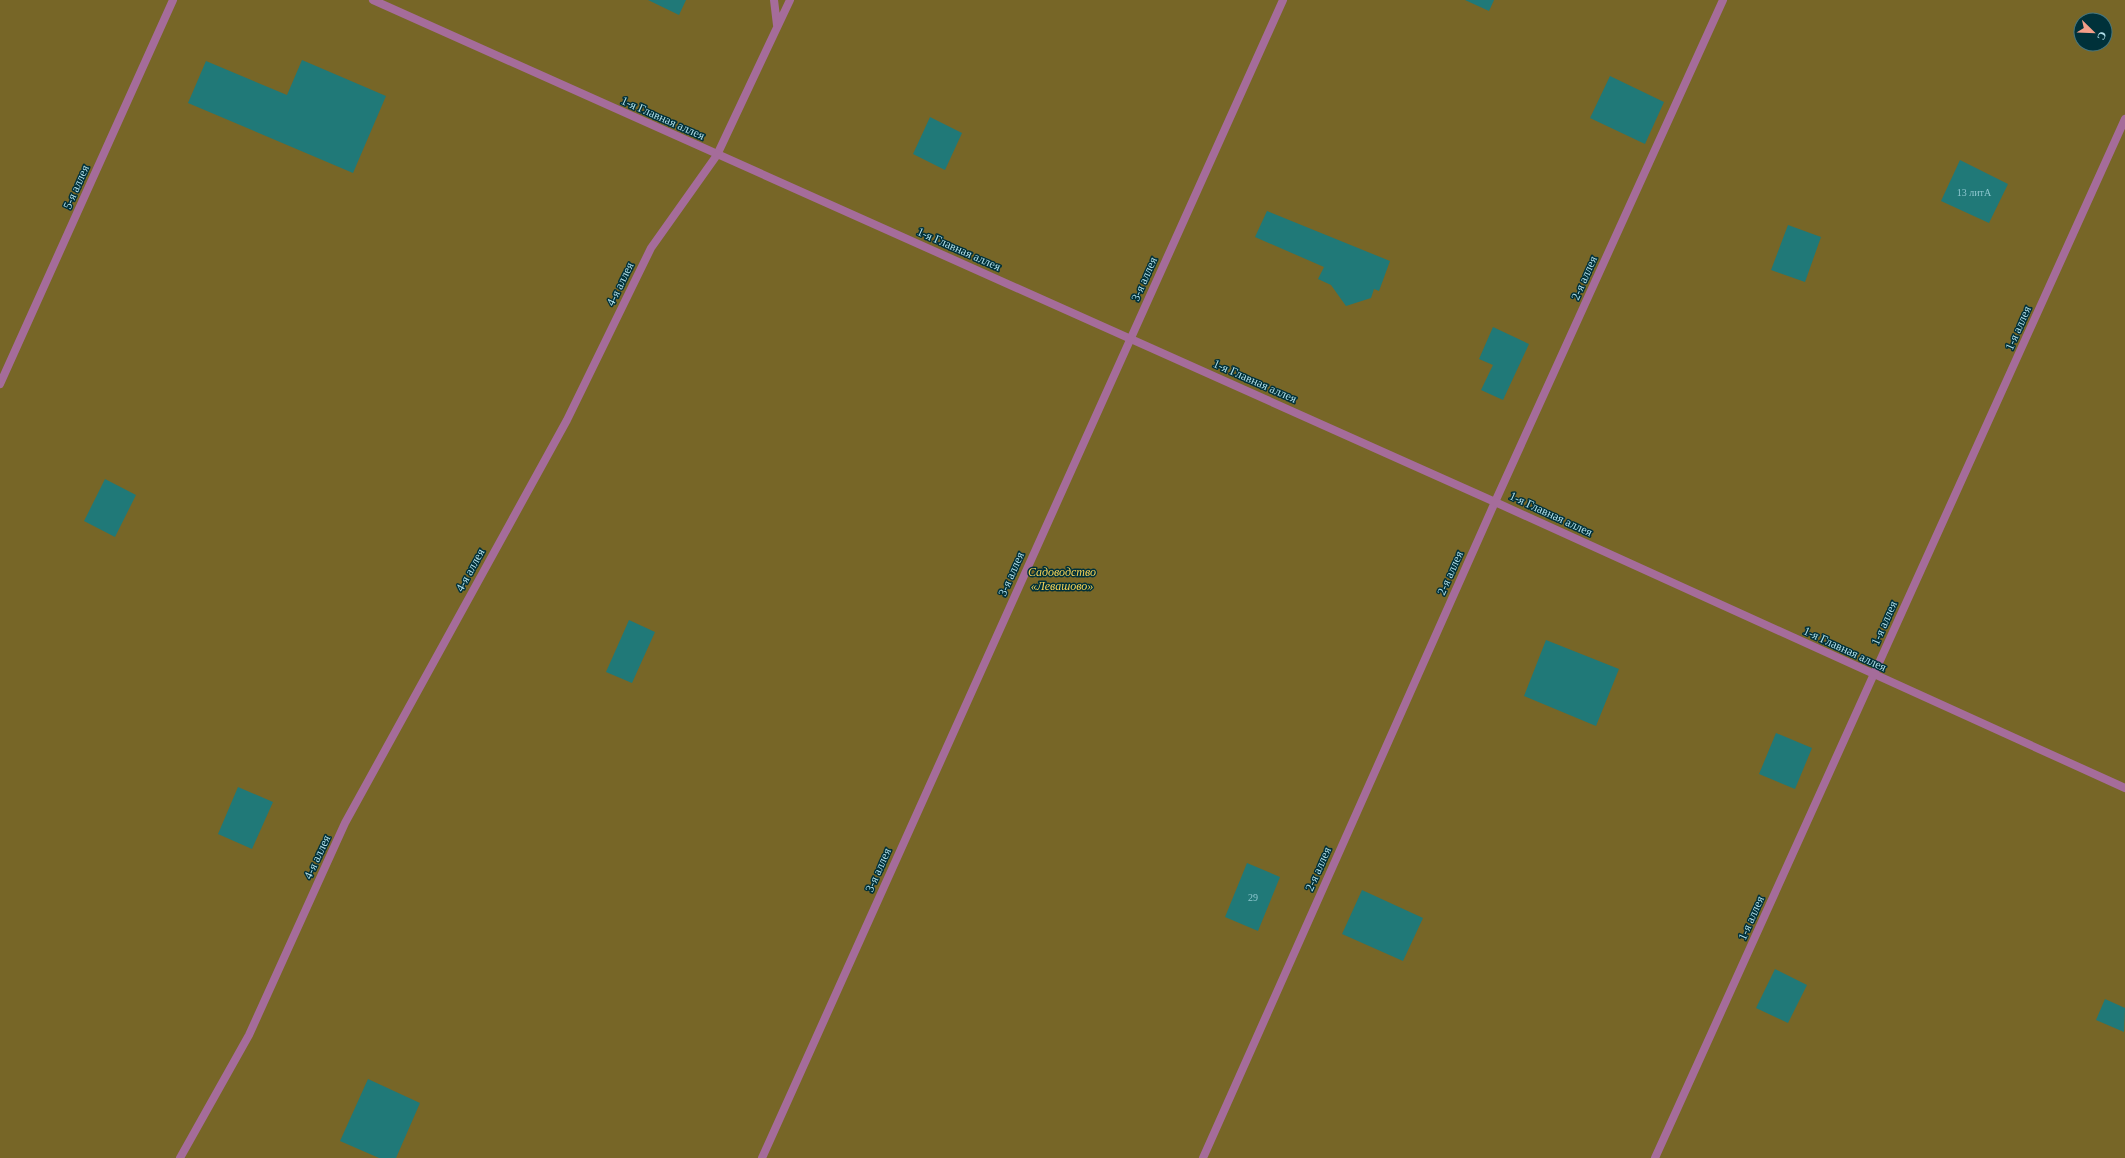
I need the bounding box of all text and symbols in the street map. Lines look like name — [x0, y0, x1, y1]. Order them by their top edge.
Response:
north arrow — [2073, 12, 2113, 52]
text: С — [2095, 30, 2109, 42]
street label: 1-я Главная аллея — [619, 93, 707, 143]
street label: 5-я аллея — [60, 162, 92, 211]
house number: 13 литА — [1957, 187, 1992, 198]
street label: 1-я Главная аллея — [915, 224, 1003, 274]
street label: 2-я аллея — [1568, 253, 1600, 302]
street label: 3-я аллея — [1128, 254, 1160, 303]
street label: 4-я аллея — [603, 259, 637, 308]
street label: 1-я аллея — [2002, 303, 2034, 352]
street label: 1-я Главная аллея — [1211, 356, 1299, 406]
street label: 1-я Главная аллея — [1507, 489, 1595, 540]
street label: 4-я аллея — [453, 546, 488, 594]
street label: 2-я аллея — [1434, 548, 1466, 597]
street label: 3-я аллея — [995, 549, 1027, 598]
park label: Садоводство «Левашово» — [1028, 565, 1096, 593]
street label: 1-я аллея — [1868, 598, 1900, 647]
street label: 1-я Главная аллея — [1801, 624, 1889, 675]
street label: 4-я аллея — [301, 832, 333, 881]
street label: 2-я аллея — [1302, 844, 1334, 893]
street label: 3-я аллея — [862, 845, 894, 894]
house number: 29 — [1248, 892, 1258, 903]
street label: 1-я аллея — [1735, 893, 1767, 942]

